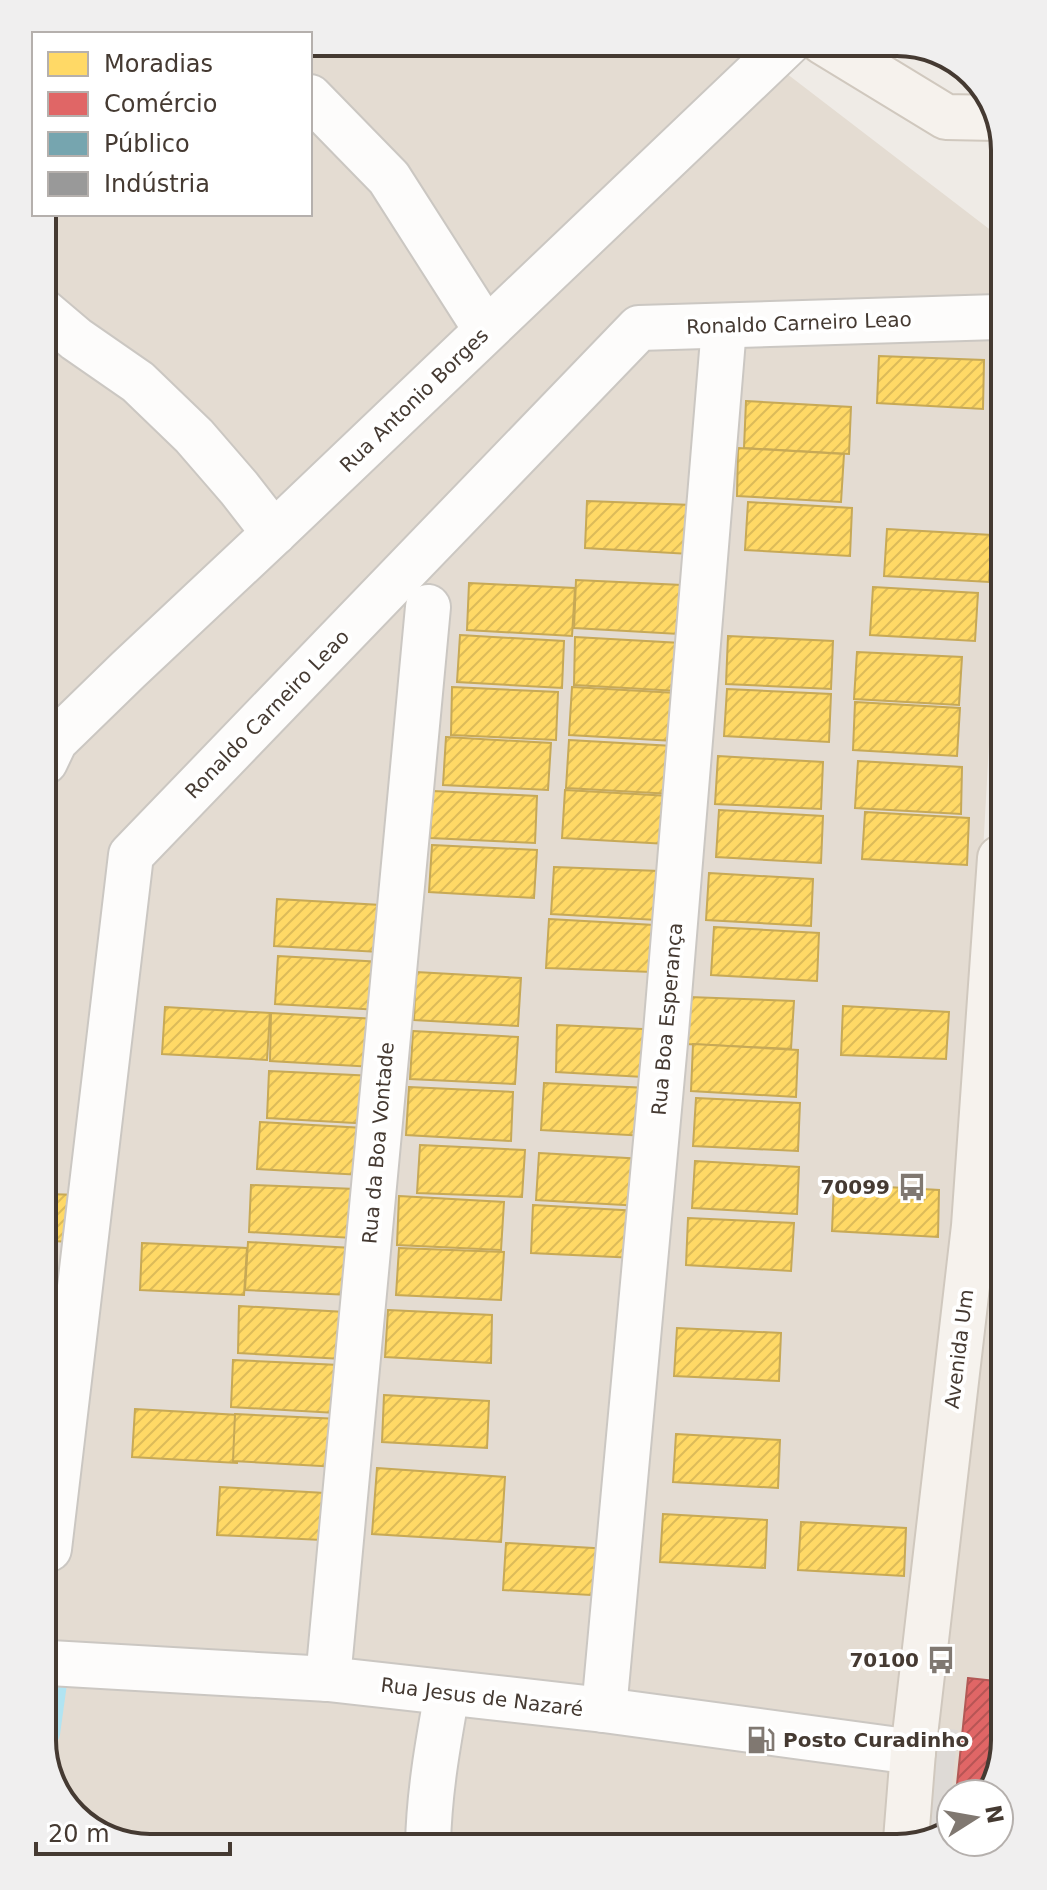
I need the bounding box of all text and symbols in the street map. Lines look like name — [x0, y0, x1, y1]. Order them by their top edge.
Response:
legend — [32, 32, 312, 216]
text: Moradias — [104, 50, 213, 78]
text: Comércio — [104, 90, 217, 118]
text: Público — [104, 130, 190, 158]
text: Indústria — [104, 170, 210, 198]
street label: Ronaldo Carneiro Leao — [686, 307, 912, 339]
street label: Rua Antonio Borges — [335, 323, 493, 477]
street label: Ronaldo Carneiro Leao — [180, 625, 354, 803]
street label: Rua Boa Esperança — [647, 922, 687, 1116]
street label: Rua da Boa Vontade — [357, 1041, 399, 1245]
bus stop icon: 70099 — [897, 1172, 927, 1202]
place label: 70099 — [820, 1175, 890, 1199]
street label: Avenida Um — [940, 1288, 978, 1410]
bus stop icon: 70100 — [926, 1645, 956, 1675]
place label: 70100 — [849, 1648, 919, 1672]
street label: Rua Jesus de Nazaré — [379, 1673, 585, 1721]
fuel station icon: Posto Curadinho — [746, 1725, 776, 1755]
place label: Posto Curadinho — [783, 1728, 969, 1752]
north arrow — [935, 1778, 1015, 1858]
text: N — [980, 1803, 1008, 1826]
scale bar — [36, 1806, 230, 1856]
text: 20 m — [48, 1820, 110, 1848]

